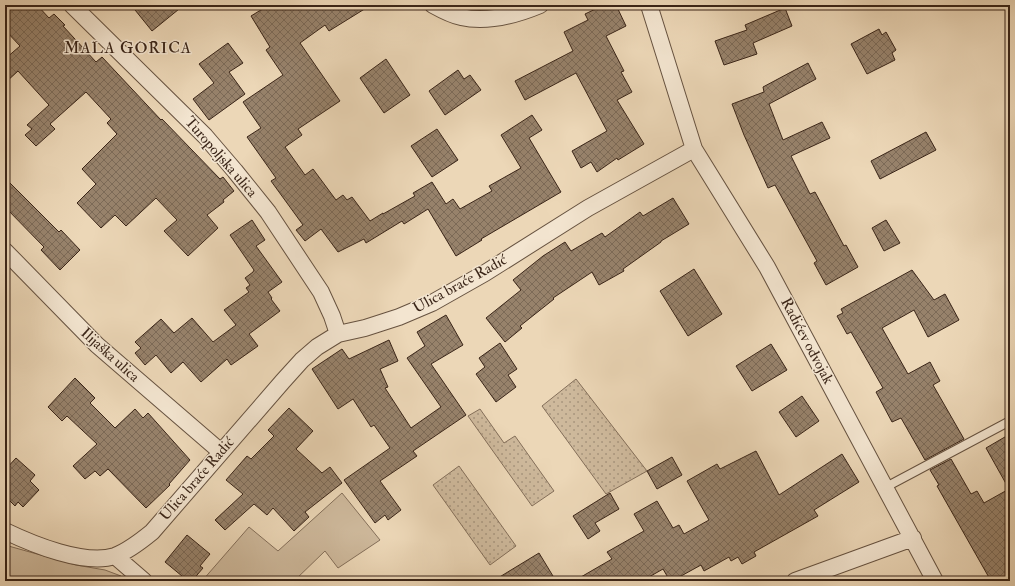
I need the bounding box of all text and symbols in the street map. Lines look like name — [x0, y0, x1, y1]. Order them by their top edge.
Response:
district label: MALA GORICA — [64, 38, 192, 58]
street label: Turopoljska ulica — [180, 112, 262, 203]
street label: Ulica braće Radić — [410, 250, 511, 318]
street label: Radićev odvojak — [776, 295, 838, 387]
street label: Ilijaška ulica — [77, 324, 144, 387]
street label: Ulica braće Radić — [156, 433, 239, 525]

